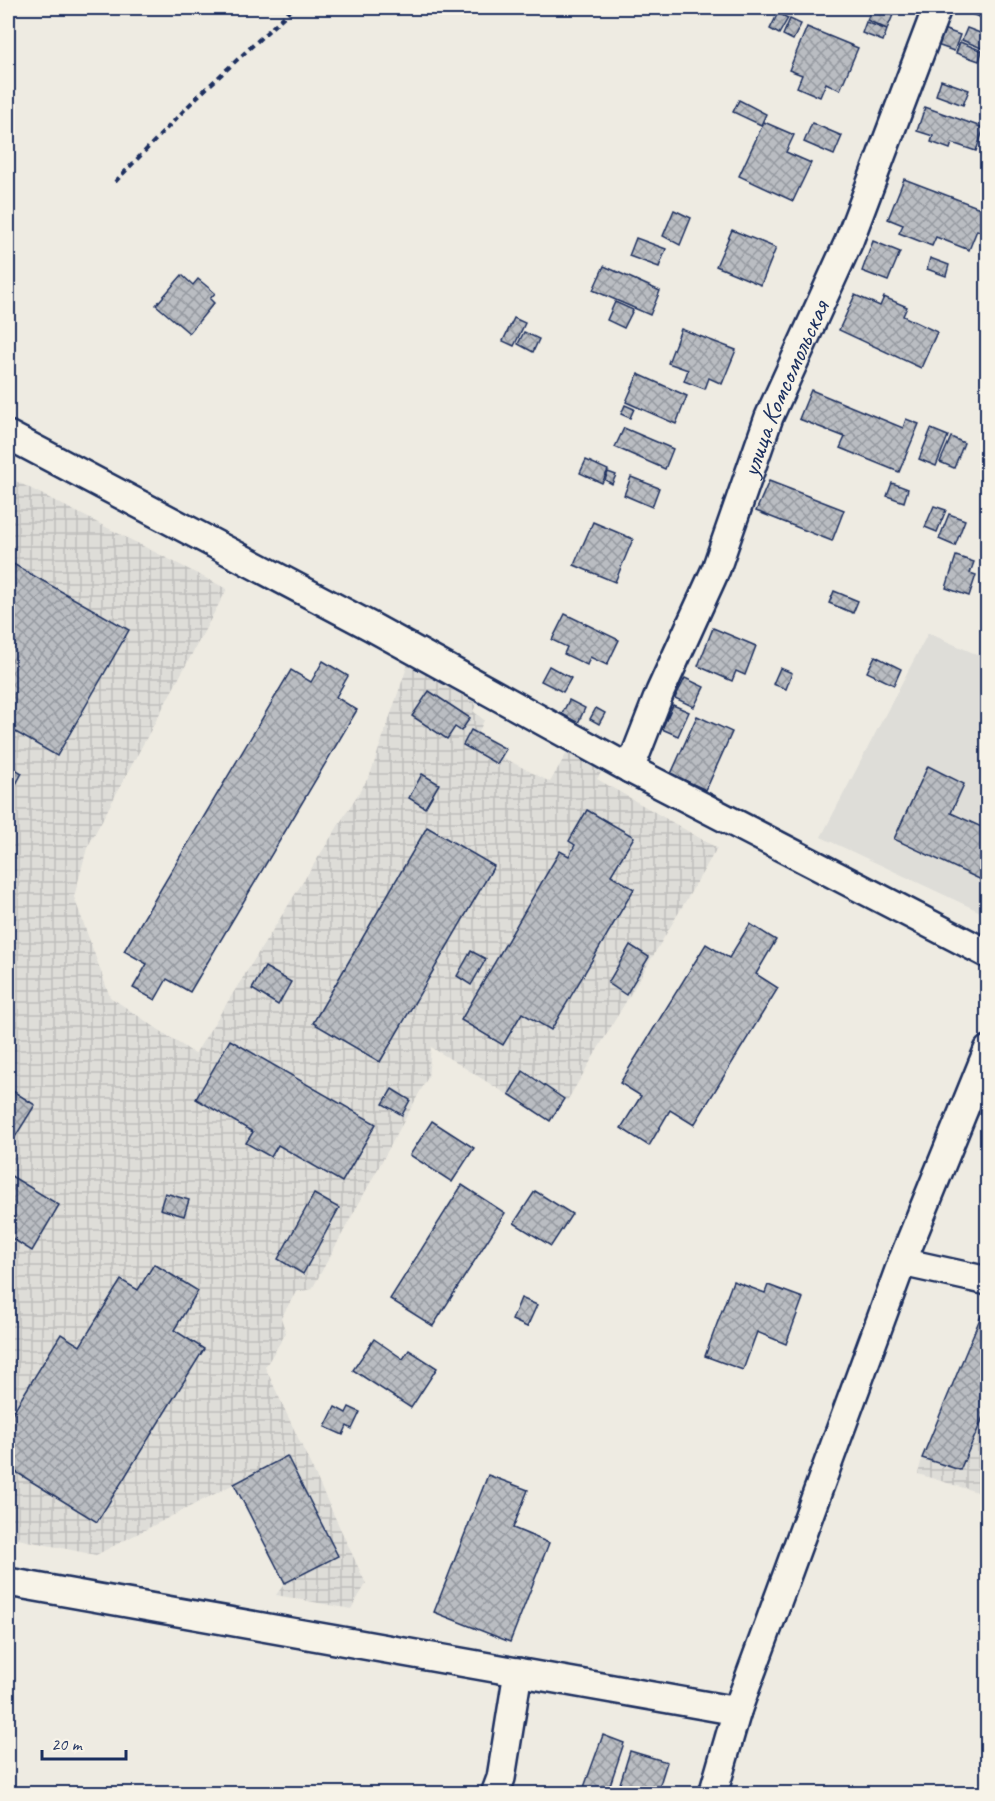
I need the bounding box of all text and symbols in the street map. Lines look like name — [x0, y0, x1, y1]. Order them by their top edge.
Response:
street label: улица Комсомольская — [732, 294, 837, 483]
scale bar — [42, 1723, 126, 1761]
text: 20 m — [51, 1733, 84, 1755]

